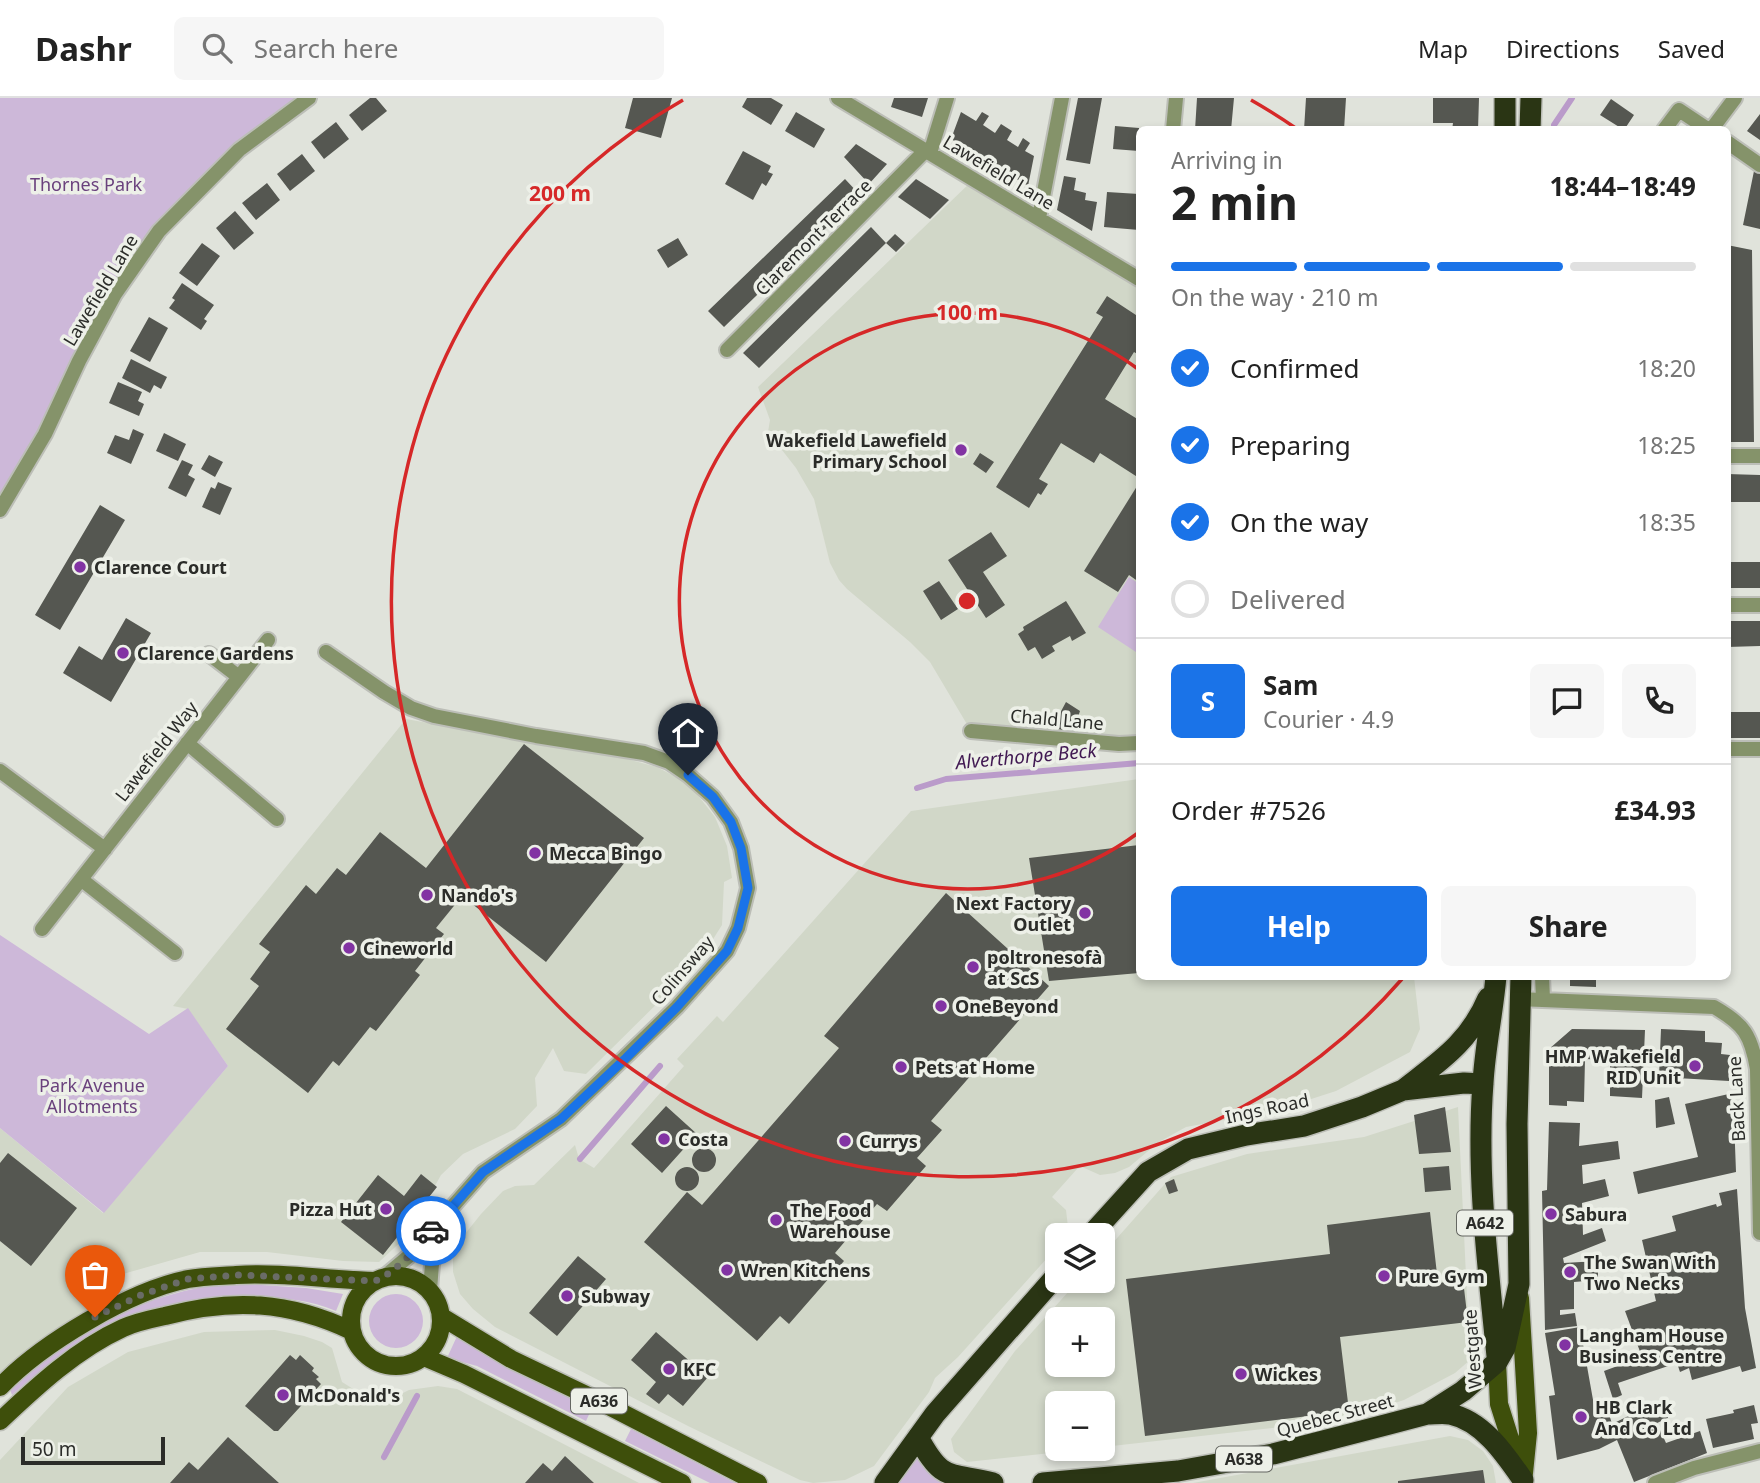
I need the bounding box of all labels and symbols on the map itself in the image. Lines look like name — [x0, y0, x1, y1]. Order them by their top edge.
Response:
street label: Lawefield Lane — [939, 129, 1059, 215]
park label: Thornes Park — [30, 172, 142, 196]
street label: Claremont Terrace — [749, 173, 877, 301]
text: 200 m — [529, 179, 591, 207]
street label: Lawefield Lane — [57, 230, 143, 350]
text: 100 m — [936, 298, 998, 326]
place label: Wakefield Lawefield Primary School — [766, 428, 947, 473]
marker: Wakefield Lawefield Primary School — [953, 442, 969, 458]
place label: Clarence Court — [94, 555, 227, 579]
marker: Clarence Court — [72, 559, 88, 575]
centre of rings — [955, 589, 979, 613]
place label: Clarence Gardens — [137, 641, 294, 665]
marker: Clarence Gardens — [115, 645, 131, 661]
street label: Lawefield Way — [109, 695, 203, 806]
pin — [658, 703, 718, 775]
street label: Chald Lane — [1009, 703, 1105, 735]
water label: Alverthorpe Beck — [952, 737, 1098, 775]
place label: Mecca Bingo — [549, 841, 662, 865]
marker: Mecca Bingo — [527, 845, 543, 861]
place label: Nando's — [441, 883, 514, 907]
marker: Nando's — [419, 887, 435, 903]
place label: Next Factory Outlet — [956, 891, 1072, 936]
marker: Next Factory Outlet — [1077, 905, 1093, 921]
street label: Colinsway — [645, 930, 719, 1010]
place label: Cineworld — [363, 936, 453, 960]
marker: Cineworld — [341, 940, 357, 956]
place label: poltronesofà at ScS — [987, 945, 1102, 990]
marker: poltronesofà at ScS — [965, 959, 981, 975]
place label: OneBeyond — [955, 994, 1059, 1018]
marker: OneBeyond — [933, 998, 949, 1014]
place label: HMP Wakefield RID Unit — [1545, 1044, 1681, 1089]
place label: Pets at Home — [915, 1055, 1035, 1079]
street label: Back Lane — [1722, 1056, 1750, 1142]
marker: HMP Wakefield RID Unit — [1687, 1058, 1703, 1074]
marker: Pets at Home — [893, 1059, 909, 1075]
park label: Park Avenue Allotments — [39, 1073, 145, 1118]
street label: Ings Road — [1223, 1087, 1311, 1129]
place label: Costa — [678, 1127, 728, 1151]
place label: Currys — [859, 1129, 918, 1153]
marker: Costa — [656, 1131, 672, 1147]
marker: Currys — [837, 1133, 853, 1149]
courier — [396, 1196, 466, 1266]
place label: Pizza Hut — [289, 1197, 372, 1221]
place label: The Food Warehouse — [790, 1198, 891, 1243]
marker: Pizza Hut — [378, 1201, 394, 1217]
place label: Sabura — [1565, 1202, 1627, 1226]
marker: Sabura — [1543, 1206, 1559, 1222]
road number: A642 — [1457, 1210, 1513, 1236]
marker: The Food Warehouse — [768, 1212, 784, 1228]
pin — [65, 1245, 125, 1317]
place label: The Swan With Two Necks — [1584, 1250, 1716, 1295]
place label: Wren Kitchens — [741, 1258, 871, 1282]
marker: Wren Kitchens — [719, 1262, 735, 1278]
place label: Pure Gym — [1398, 1264, 1485, 1288]
marker: The Swan With Two Necks — [1562, 1264, 1578, 1280]
marker: Pure Gym — [1376, 1268, 1392, 1284]
place label: Subway — [581, 1284, 651, 1308]
marker: Subway — [559, 1288, 575, 1304]
street label: Westgate — [1457, 1309, 1487, 1389]
place label: Langham House Business Centre — [1579, 1323, 1724, 1368]
marker: Langham House Business Centre — [1557, 1337, 1573, 1353]
place label: KFC — [683, 1357, 716, 1381]
marker: KFC — [661, 1361, 677, 1377]
place label: Wickes — [1255, 1362, 1318, 1386]
marker: Wickes — [1233, 1366, 1249, 1382]
place label: McDonald's — [297, 1383, 400, 1407]
marker: McDonald's — [275, 1387, 291, 1403]
road number: A636 — [571, 1388, 627, 1414]
street label: Quebec Street — [1274, 1388, 1397, 1442]
place label: HB Clark And Co Ltd — [1595, 1395, 1692, 1440]
marker: HB Clark And Co Ltd — [1573, 1409, 1589, 1425]
scale bar — [21, 1434, 164, 1466]
road number: A638 — [1216, 1446, 1272, 1471]

